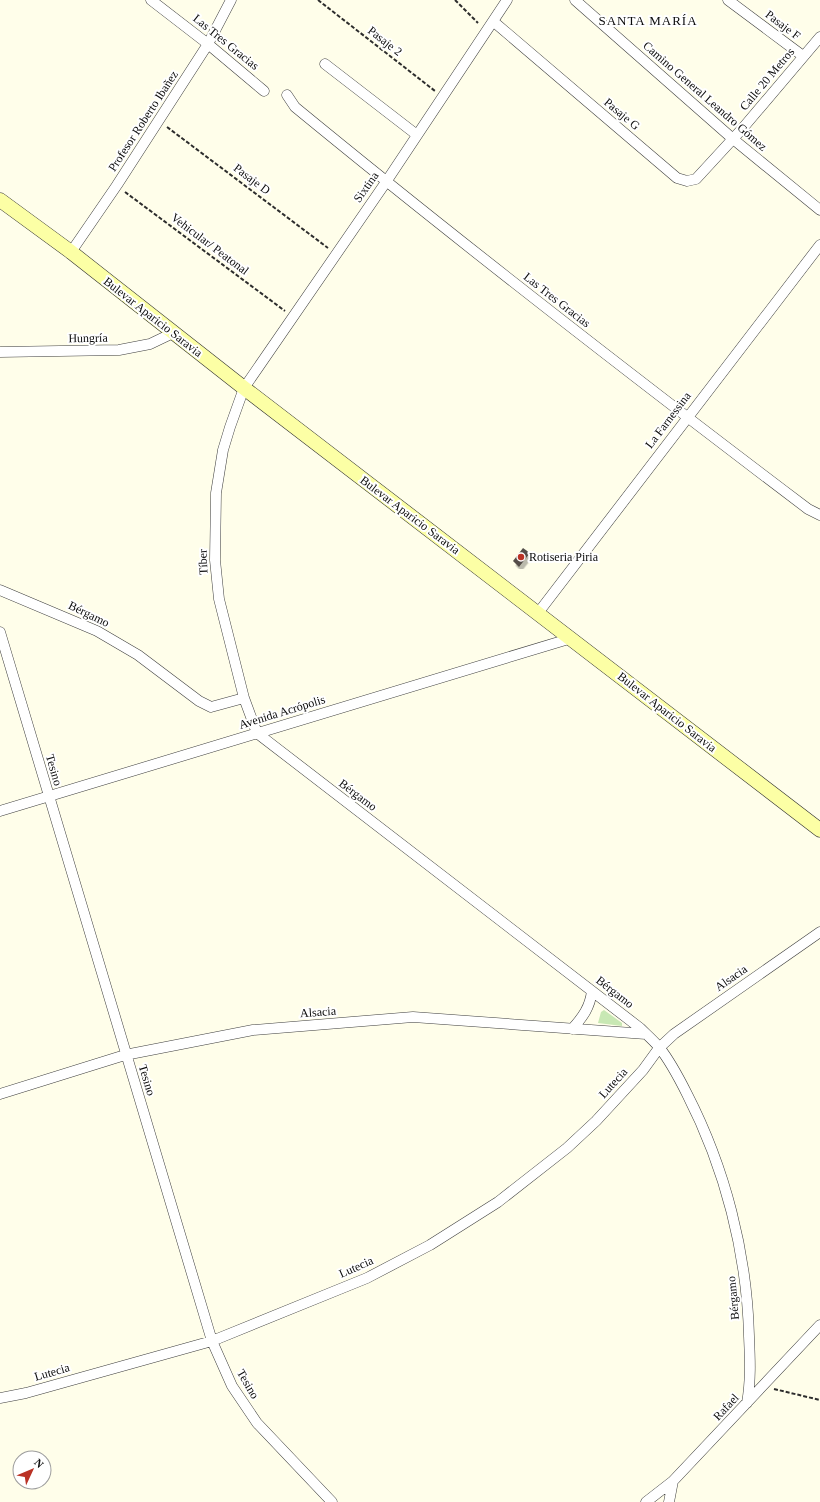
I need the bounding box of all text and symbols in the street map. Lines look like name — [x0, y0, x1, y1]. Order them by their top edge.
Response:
street label: Pasaje F — [763, 7, 804, 43]
street label: Las Tres Gracias — [190, 11, 262, 73]
district label: SANTA MARÍA — [598, 13, 698, 28]
street label: Pasaje 2 — [365, 23, 405, 59]
street label: Camino General Leandro Gómez — [640, 38, 770, 154]
street label: Calle 20 Metros — [737, 45, 797, 113]
street label: Profesor Roberto Ibañez — [105, 68, 181, 174]
street label: Pasaje G — [601, 95, 643, 133]
street label: Pasaje D — [231, 161, 273, 198]
street label: Sixtina — [351, 169, 382, 205]
street label: Vehicular/ Peatonal — [168, 210, 252, 278]
street label: Las Tres Gracias — [521, 270, 593, 331]
street label: Bulevar Aparicio Saravia — [101, 274, 206, 360]
street label: Hungría — [68, 331, 108, 345]
street label: La Farnessina — [642, 389, 694, 451]
street label: Bulevar Aparicio Saravia — [357, 473, 463, 557]
street label: Tíber — [196, 549, 210, 575]
place label: Rotiseria Piria — [529, 550, 599, 564]
marker: Rotiseria Piria — [516, 552, 526, 562]
street label: Bérgamo — [66, 598, 112, 630]
street label: Bulevar Aparicio Saravia — [615, 669, 720, 755]
street label: Avenida Acrópolis — [237, 692, 327, 732]
street label: Tesino — [43, 753, 65, 787]
street label: Bérgamo — [336, 776, 380, 814]
street label: Alsacia — [712, 962, 750, 994]
street label: Bérgamo — [593, 973, 637, 1011]
street label: Alsacia — [300, 1004, 337, 1020]
street label: Tesino — [136, 1063, 158, 1097]
street label: Lutecia — [596, 1064, 631, 1101]
street label: Lutecia — [337, 1253, 376, 1281]
street label: Bérgamo — [724, 1276, 742, 1320]
street label: Lutecia — [33, 1360, 72, 1384]
street label: Tesino — [234, 1367, 262, 1401]
street label: Rafael — [710, 1390, 742, 1423]
north arrow — [12, 1450, 52, 1490]
text: N — [32, 1456, 46, 1470]

